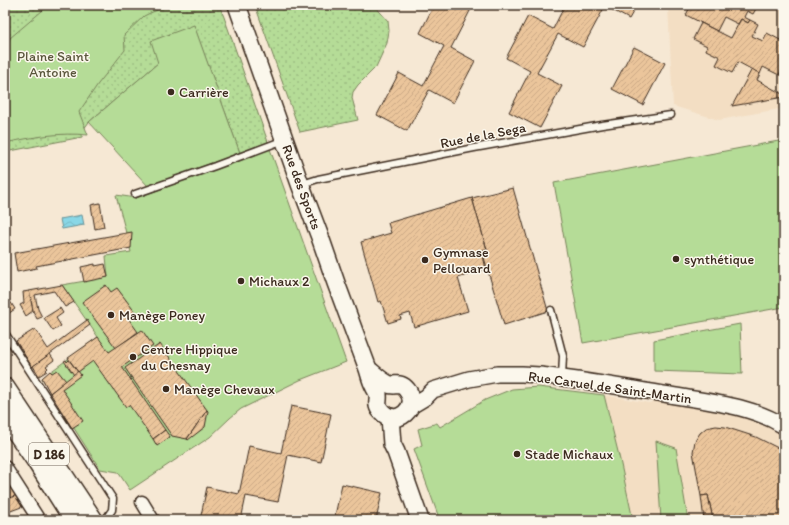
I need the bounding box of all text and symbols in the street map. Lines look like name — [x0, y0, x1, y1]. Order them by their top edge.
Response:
park label: Plaine Saint Antoine — [17, 48, 89, 81]
place label: Carrière — [179, 84, 229, 101]
marker: Carrière — [166, 87, 176, 97]
street label: Rue de la Sega — [439, 119, 528, 152]
street label: Rue des Sports — [278, 142, 325, 232]
place label: Gymnase Pellouard — [433, 244, 491, 277]
place label: synthétique — [684, 251, 754, 268]
marker: synthétique — [671, 254, 681, 264]
marker: Gymnase Pellouard — [420, 255, 430, 265]
place label: Michaux 2 — [249, 273, 310, 290]
marker: Michaux 2 — [236, 276, 246, 286]
place label: Manège Poney — [119, 307, 206, 324]
marker: Manège Poney — [106, 310, 116, 320]
place label: Centre Hippique du Chesnay — [141, 341, 238, 374]
marker: Centre Hippique du Chesnay — [128, 352, 138, 362]
street label: Rue Caruel de Saint-Martin — [527, 368, 693, 407]
place label: Manège Chevaux — [174, 381, 275, 398]
marker: Manège Chevaux — [161, 384, 171, 394]
road number: D 186 — [29, 443, 69, 465]
place label: Stade Michaux — [525, 446, 614, 463]
marker: Stade Michaux — [512, 449, 522, 459]

